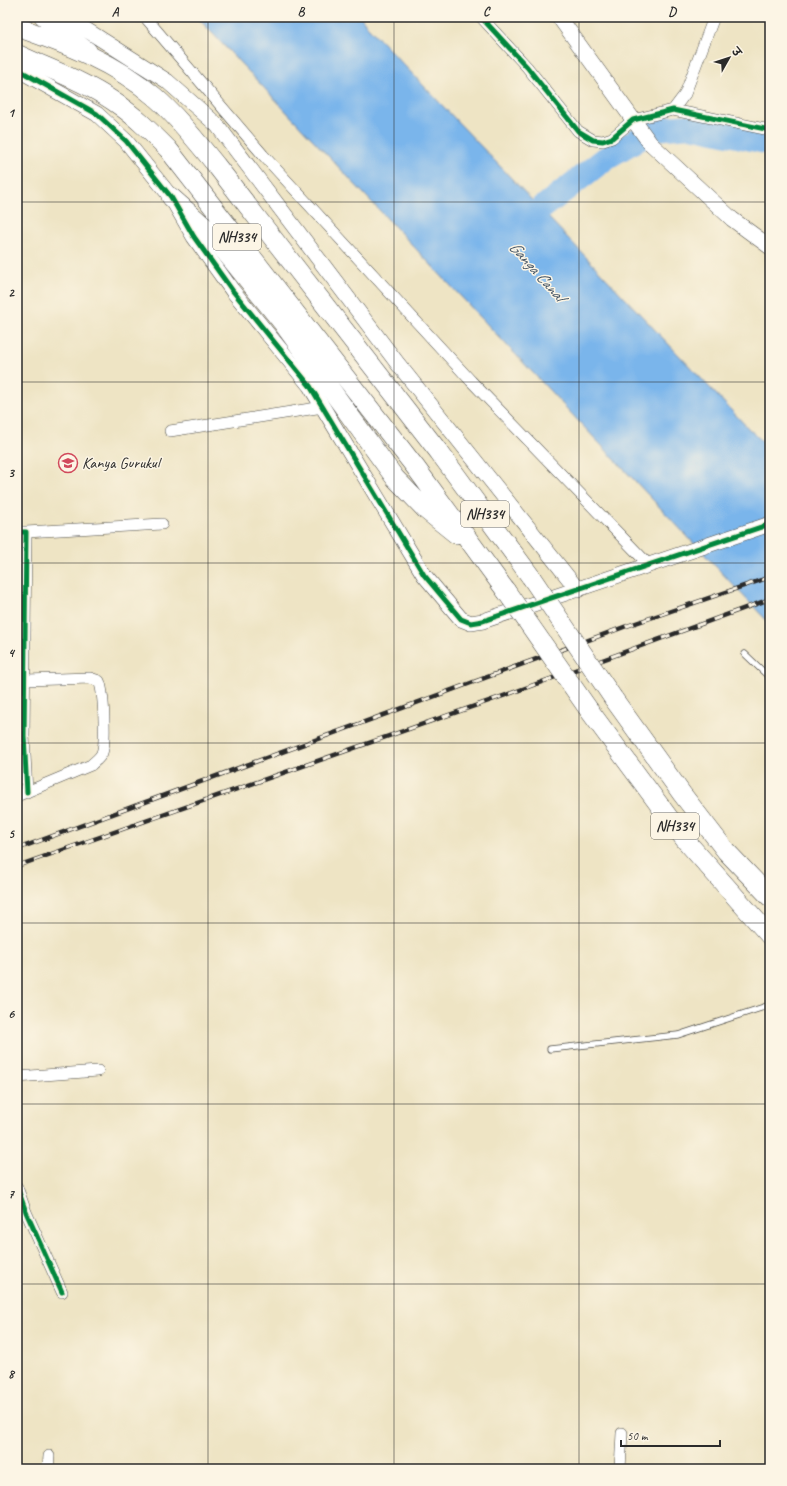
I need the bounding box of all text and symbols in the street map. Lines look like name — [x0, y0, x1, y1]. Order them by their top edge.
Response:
text: A — [112, 4, 120, 20]
text: B — [298, 4, 306, 20]
text: C — [483, 4, 491, 20]
text: D — [668, 4, 677, 20]
north arrow — [709, 38, 749, 78]
text: उ — [728, 44, 746, 60]
text: 1 — [8, 105, 16, 121]
road number: NH334 — [213, 224, 261, 250]
water label: Ganga Canal — [505, 237, 573, 310]
text: 2 — [8, 285, 15, 301]
school or university icon: Kanya Gurukul — [57, 452, 79, 474]
place label: Kanya Gurukul — [82, 453, 163, 473]
text: 3 — [8, 465, 15, 481]
road number: NH334 — [461, 501, 509, 527]
text: 4 — [8, 645, 16, 661]
road number: NH334 — [651, 813, 699, 839]
text: 5 — [8, 826, 15, 842]
text: 6 — [8, 1006, 15, 1022]
text: 7 — [8, 1186, 15, 1202]
text: 8 — [8, 1366, 16, 1382]
scale bar — [621, 1422, 720, 1448]
text: 50 m — [627, 1428, 649, 1444]

